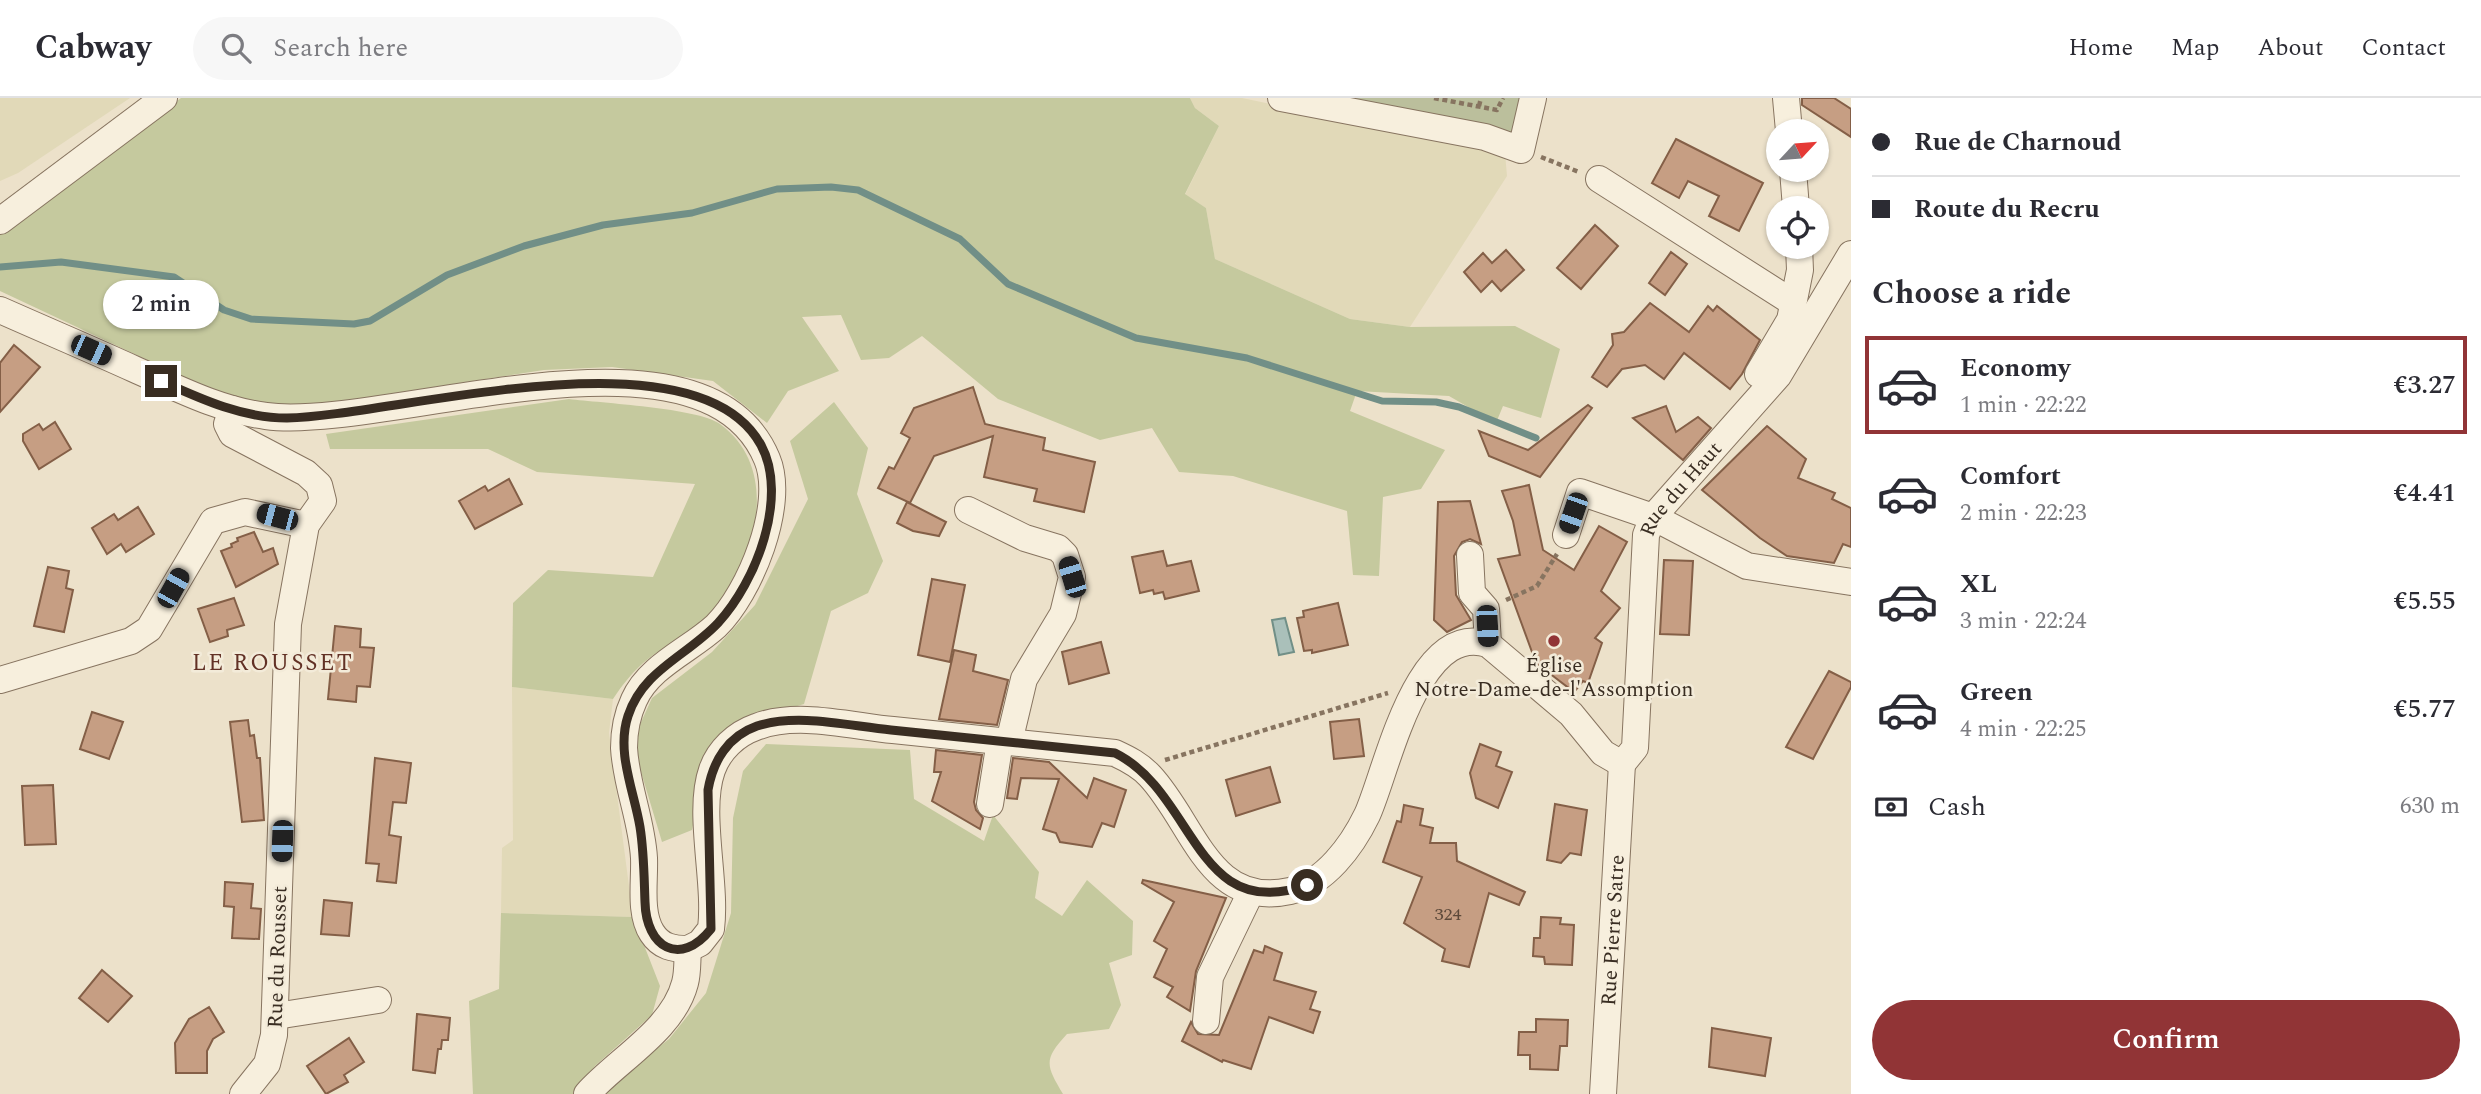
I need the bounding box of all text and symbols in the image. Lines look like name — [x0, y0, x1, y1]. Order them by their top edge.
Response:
search box — [193, 17, 683, 80]
text: Cabway — [35, 23, 151, 73]
text: Search here — [273, 28, 408, 68]
icon: search — [217, 29, 255, 67]
text: Home — [2068, 30, 2133, 66]
text: Map — [2171, 30, 2219, 66]
text: About — [2257, 30, 2323, 66]
text: Contact — [2361, 30, 2446, 66]
north arrow — [1766, 119, 1829, 182]
map controls — [1766, 119, 1829, 259]
text: Rue de Charnoud — [1914, 122, 2122, 162]
text: Route du Recru — [1914, 189, 2100, 229]
button: locate — [1766, 196, 1829, 259]
text: Choose a ride — [1872, 269, 2071, 318]
callout: 2 min — [103, 280, 219, 328]
text: 2 min — [131, 287, 191, 322]
car — [68, 332, 115, 368]
text: Economy — [1960, 348, 2070, 388]
icon: car — [1876, 354, 1939, 417]
route end — [145, 365, 177, 397]
text: €3.27 — [2393, 365, 2456, 405]
text: 1 min · 22:22 — [1960, 388, 2087, 423]
street label: Rue du Haut — [1632, 434, 1730, 541]
text: Comfort — [1960, 456, 2061, 496]
icon: car — [1876, 462, 1939, 525]
text: €4.41 — [2393, 473, 2456, 513]
car — [1557, 490, 1590, 536]
text: 2 min · 22:23 — [1960, 496, 2087, 531]
car — [254, 501, 301, 533]
car — [1056, 554, 1089, 600]
text: XL — [1960, 564, 1997, 604]
car — [154, 565, 193, 611]
icon: car — [1876, 570, 1939, 633]
text: €5.55 — [2393, 581, 2456, 621]
car — [1476, 604, 1499, 648]
text: 3 min · 22:24 — [1960, 604, 2087, 639]
marker: Église Notre-Dame-de-l'Assomption — [1546, 633, 1562, 649]
district label: LE ROUSSET — [192, 646, 354, 681]
place label: Église Notre-Dame-de-l'Assomption — [1414, 650, 1694, 706]
text: Green — [1960, 672, 2033, 712]
icon: car — [1876, 678, 1939, 741]
text: €5.77 — [2393, 689, 2456, 729]
text: 4 min · 22:25 — [1960, 712, 2087, 747]
text: Cash — [1928, 787, 1986, 827]
icon: cash — [1872, 788, 1910, 826]
text: 630 m — [2400, 789, 2460, 824]
car — [271, 820, 294, 862]
street label: Rue Pierre Satre — [1593, 854, 1634, 1007]
route start — [1291, 869, 1323, 901]
street label: Rue du Rousset — [260, 885, 296, 1029]
house number: 324 — [1435, 901, 1462, 928]
button: Confirm — [1872, 1000, 2460, 1080]

